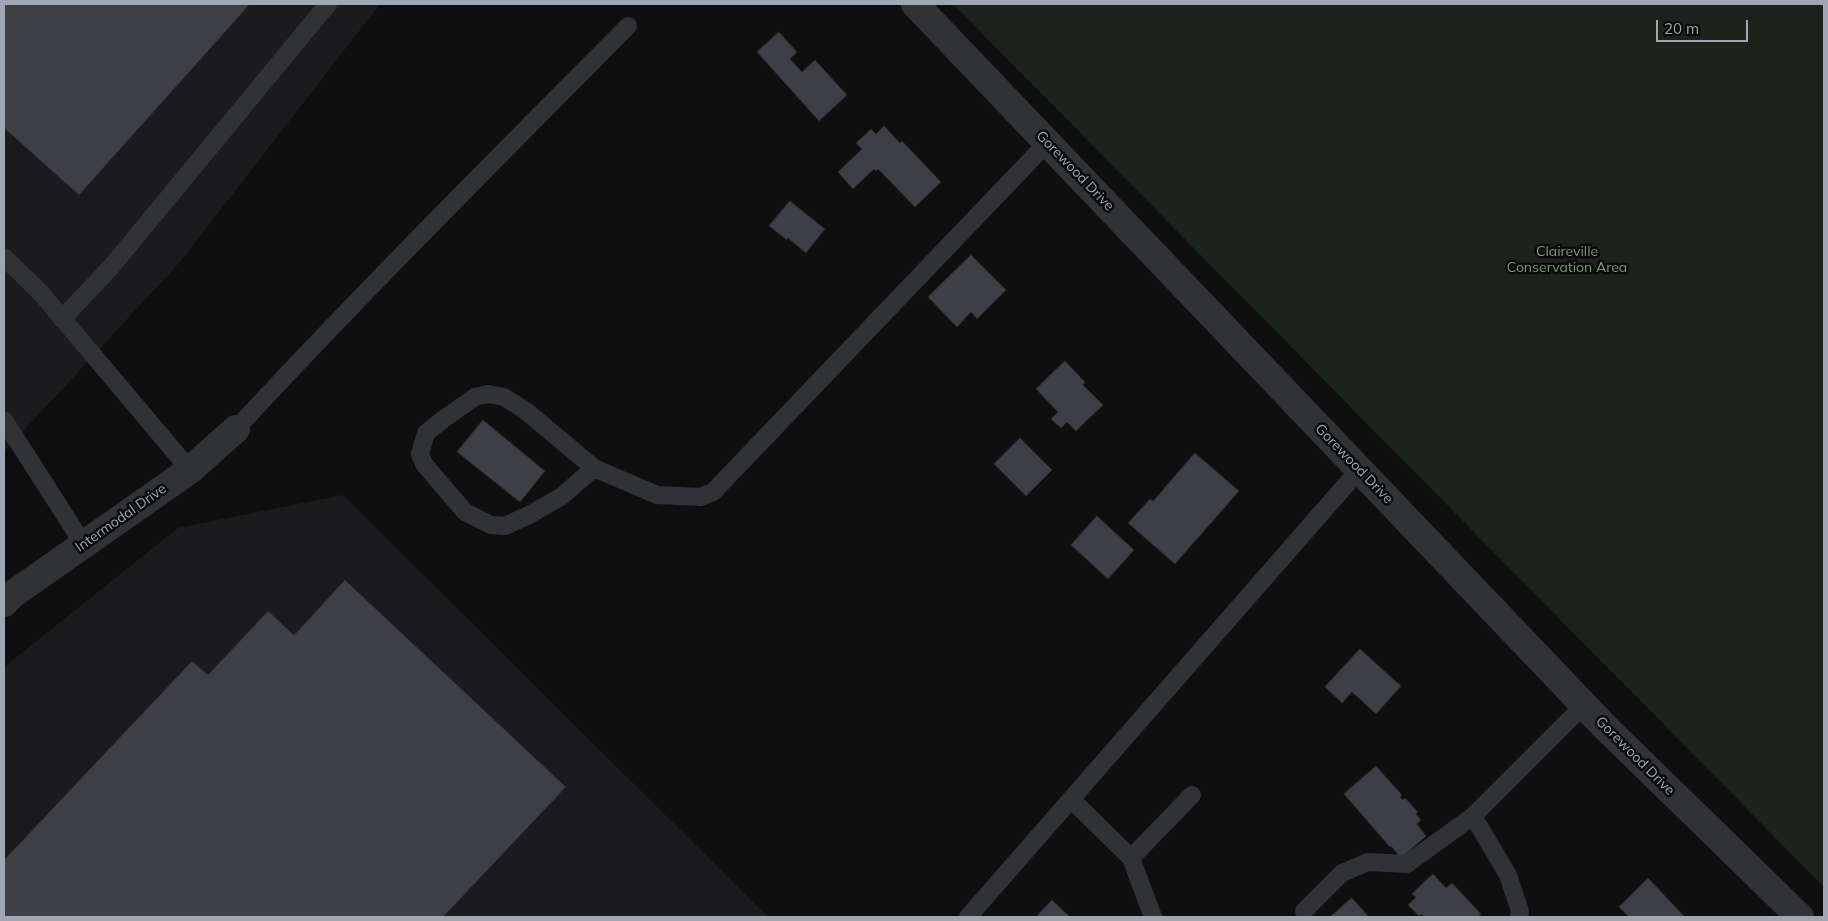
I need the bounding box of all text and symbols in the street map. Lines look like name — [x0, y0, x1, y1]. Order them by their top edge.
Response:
scale bar — [1658, 10, 1750, 42]
text: 20 m — [1664, 19, 1699, 38]
street label: Gorewood Drive — [1033, 128, 1117, 214]
park label: Claireville Conservation Area — [1507, 244, 1627, 276]
street label: Gorewood Drive — [1312, 421, 1396, 507]
street label: Intermodal Drive — [72, 480, 170, 556]
street label: Gorewood Drive — [1592, 713, 1678, 799]

